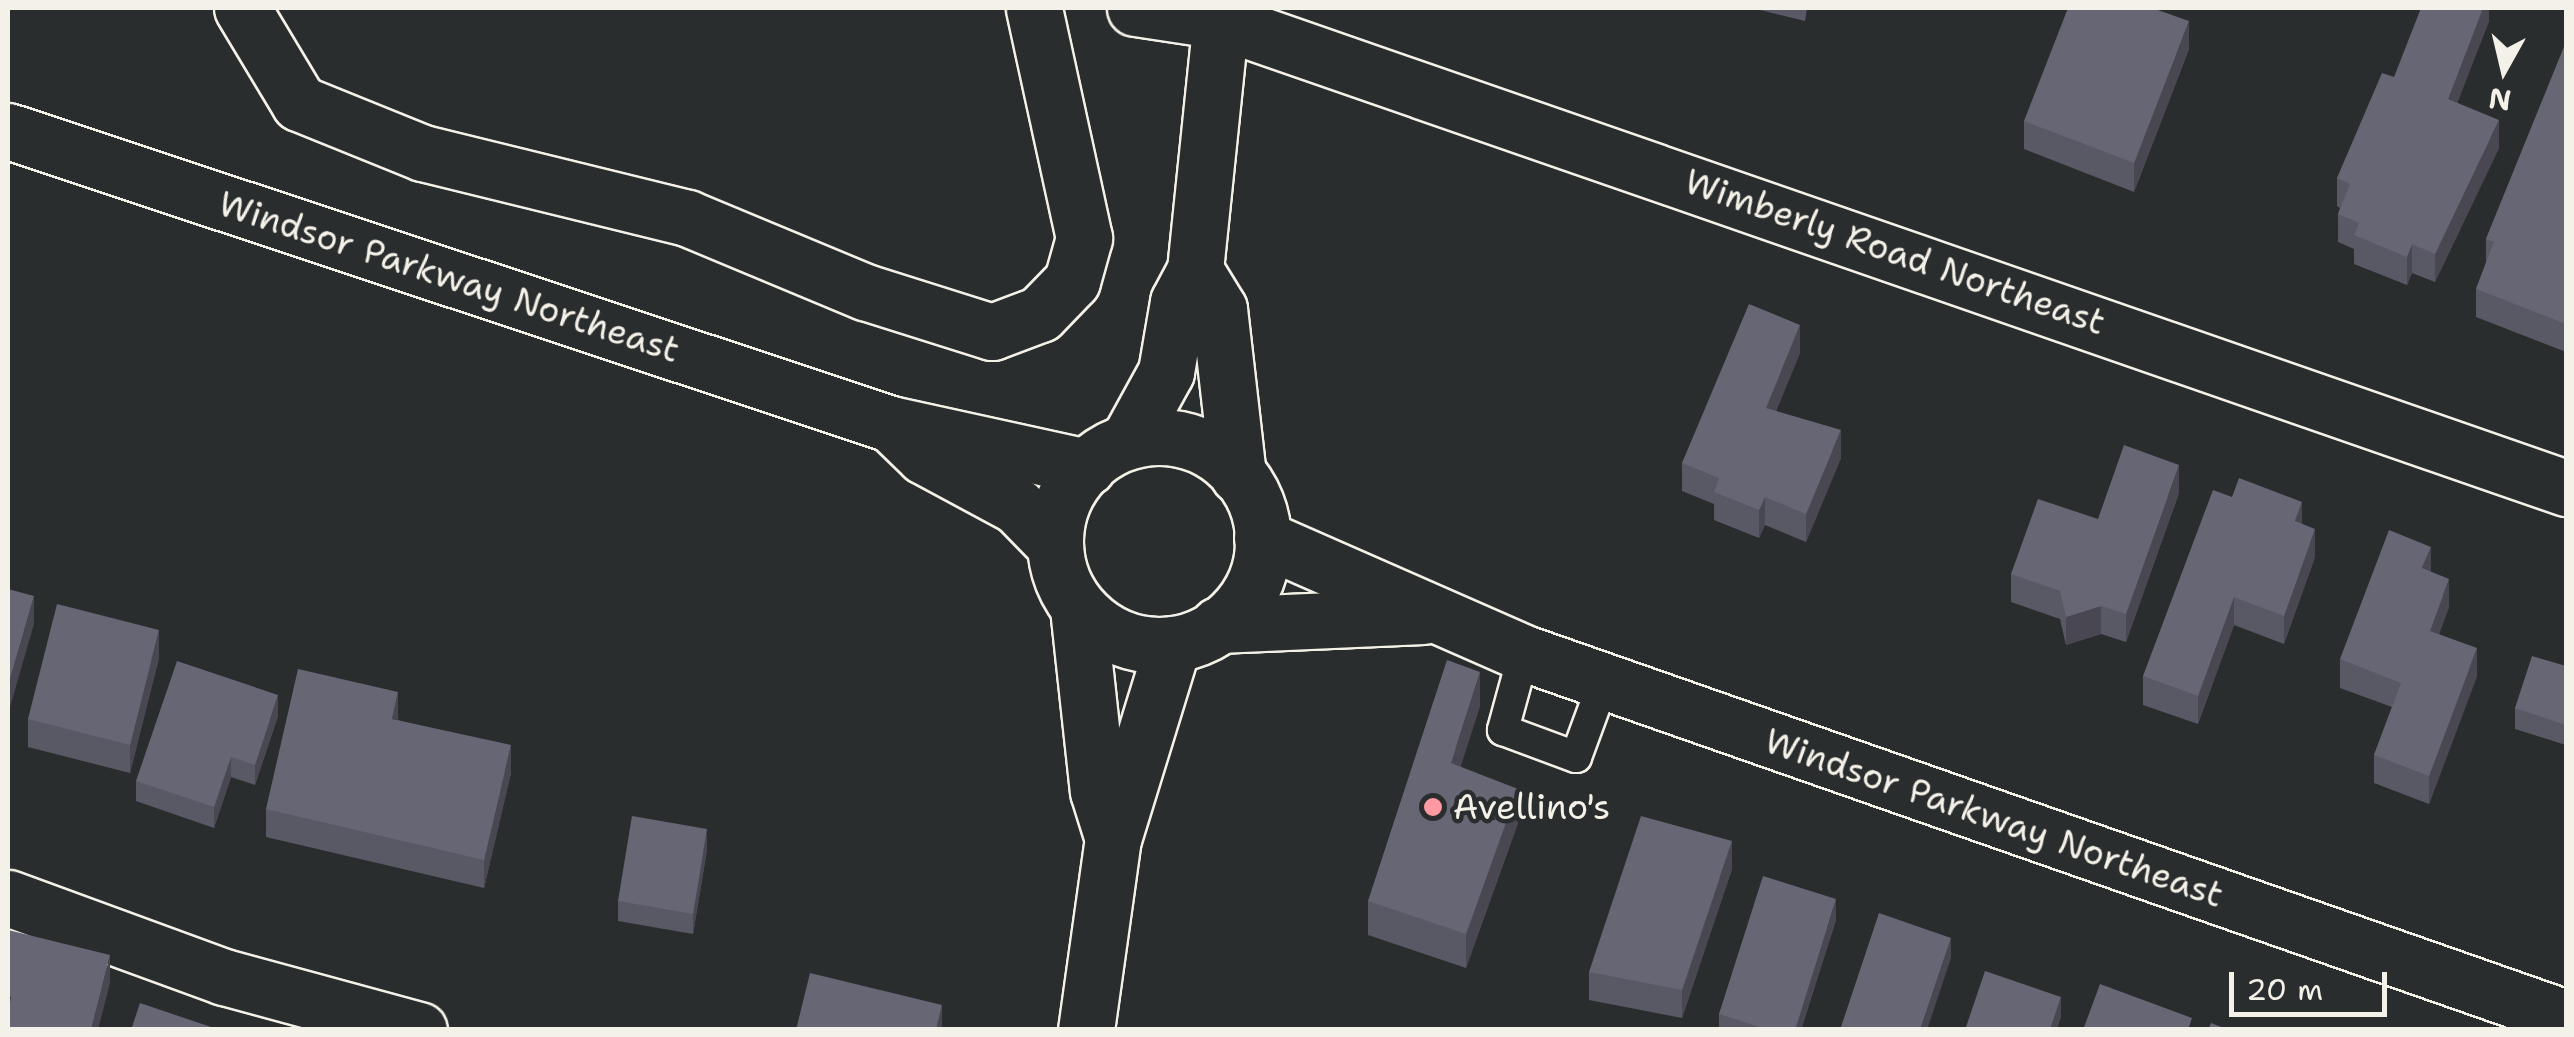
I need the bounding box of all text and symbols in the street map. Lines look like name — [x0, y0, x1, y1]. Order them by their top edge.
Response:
north arrow — [2454, 20, 2554, 120]
text: N — [2486, 79, 2513, 120]
street label: Wimberly Road Northeast — [1679, 160, 2111, 344]
street label: Windsor Parkway Northeast — [213, 183, 685, 371]
street label: Windsor Parkway Northeast — [1759, 720, 2229, 916]
place label: Avellino's — [1453, 786, 1610, 828]
marker: Avellino's — [1422, 796, 1444, 818]
scale bar — [2234, 952, 2392, 1014]
text: 20 m — [2246, 969, 2323, 1010]

